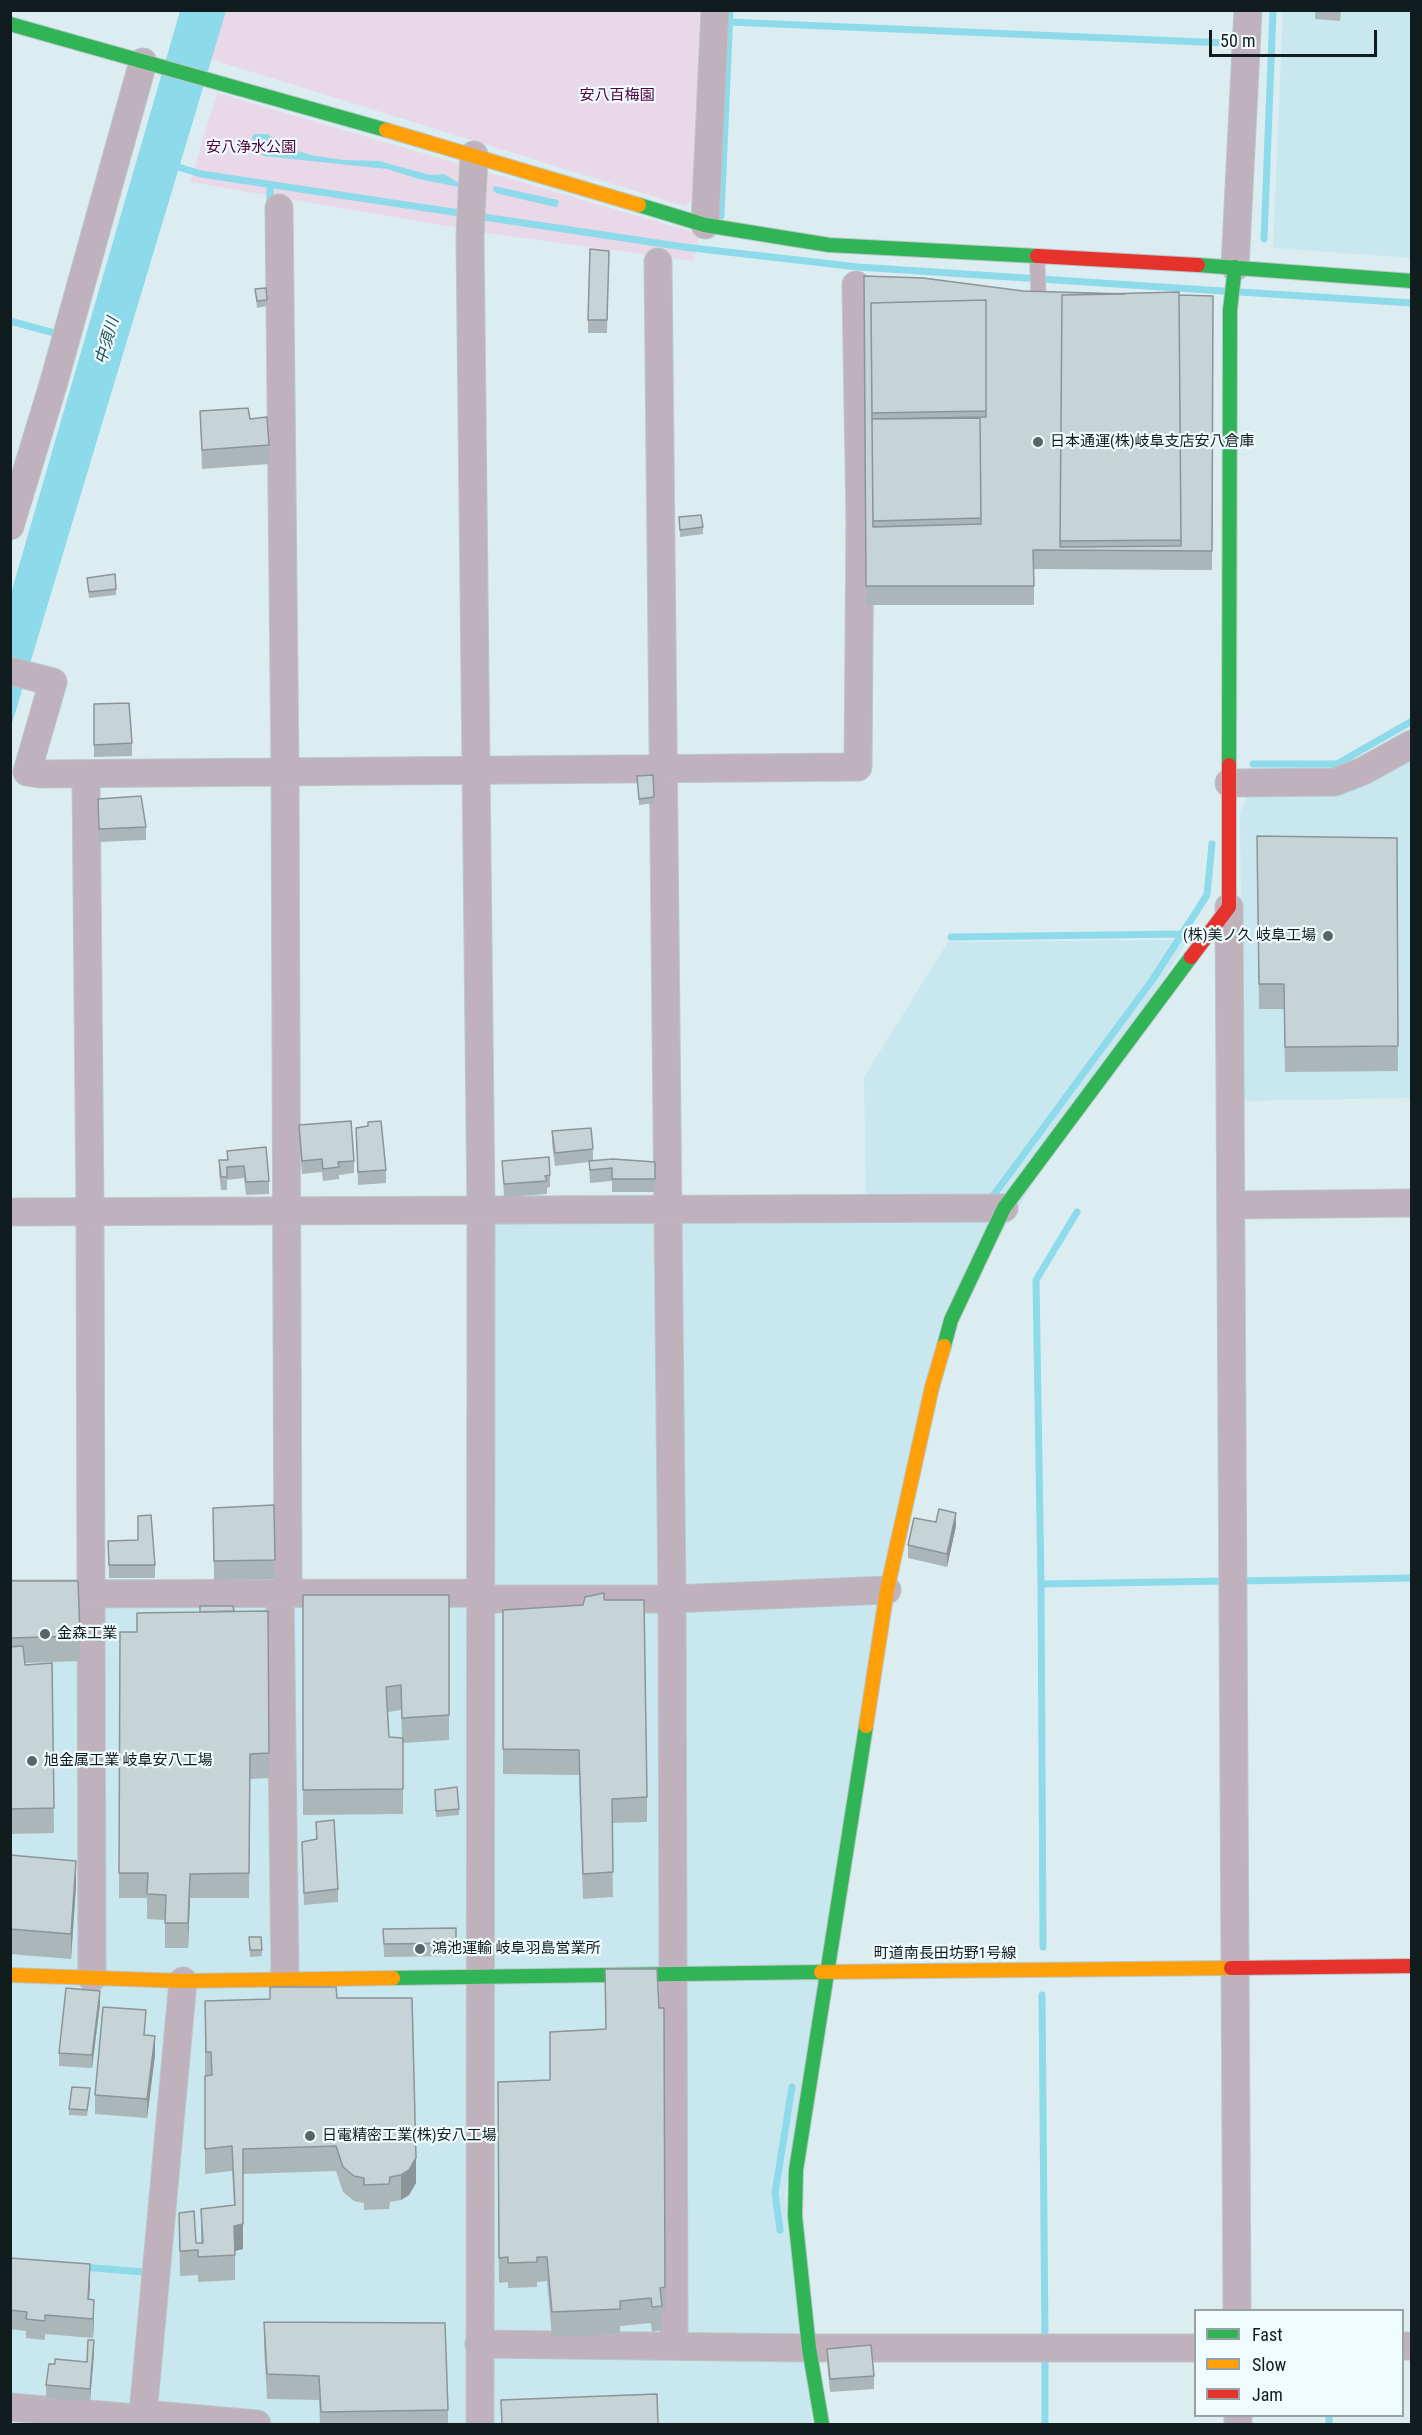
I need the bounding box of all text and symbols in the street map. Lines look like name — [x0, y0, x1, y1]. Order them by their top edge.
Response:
scale bar — [1212, 18, 1380, 56]
text: 50 m — [1220, 30, 1255, 51]
park label: 安八百梅園 — [580, 87, 654, 105]
park label: 安八浄水公園 — [206, 139, 296, 157]
water label: 中須川 — [92, 315, 124, 367]
place label: 日本通運(株)岐阜支店安八倉庫 — [1050, 433, 1254, 451]
marker: 日本通運(株)岐阜支店安八倉庫 — [1031, 435, 1045, 449]
place label: (株)美ノ久 岐阜工場 — [1183, 927, 1316, 945]
marker: (株)美ノ久 岐阜工場 — [1321, 929, 1335, 943]
place label: 金森工業 — [57, 1625, 117, 1643]
marker: 金森工業 — [38, 1627, 52, 1641]
place label: 旭金属工業 岐阜安八工場 — [44, 1752, 212, 1770]
marker: 旭金属工業 岐阜安八工場 — [25, 1754, 39, 1768]
place label: 鴻池運輸 岐阜羽島営業所 — [432, 1940, 600, 1958]
marker: 鴻池運輸 岐阜羽島営業所 — [413, 1942, 427, 1956]
street label: 町道南長田坊野1号線 — [874, 1945, 1016, 1963]
place label: 日電精密工業(株)安八工場 — [322, 2127, 496, 2145]
marker: 日電精密工業(株)安八工場 — [303, 2129, 317, 2143]
legend — [1194, 2309, 1404, 2417]
text: Fast — [1252, 2324, 1283, 2345]
text: Slow — [1252, 2354, 1286, 2375]
text: Jam — [1252, 2384, 1283, 2405]

